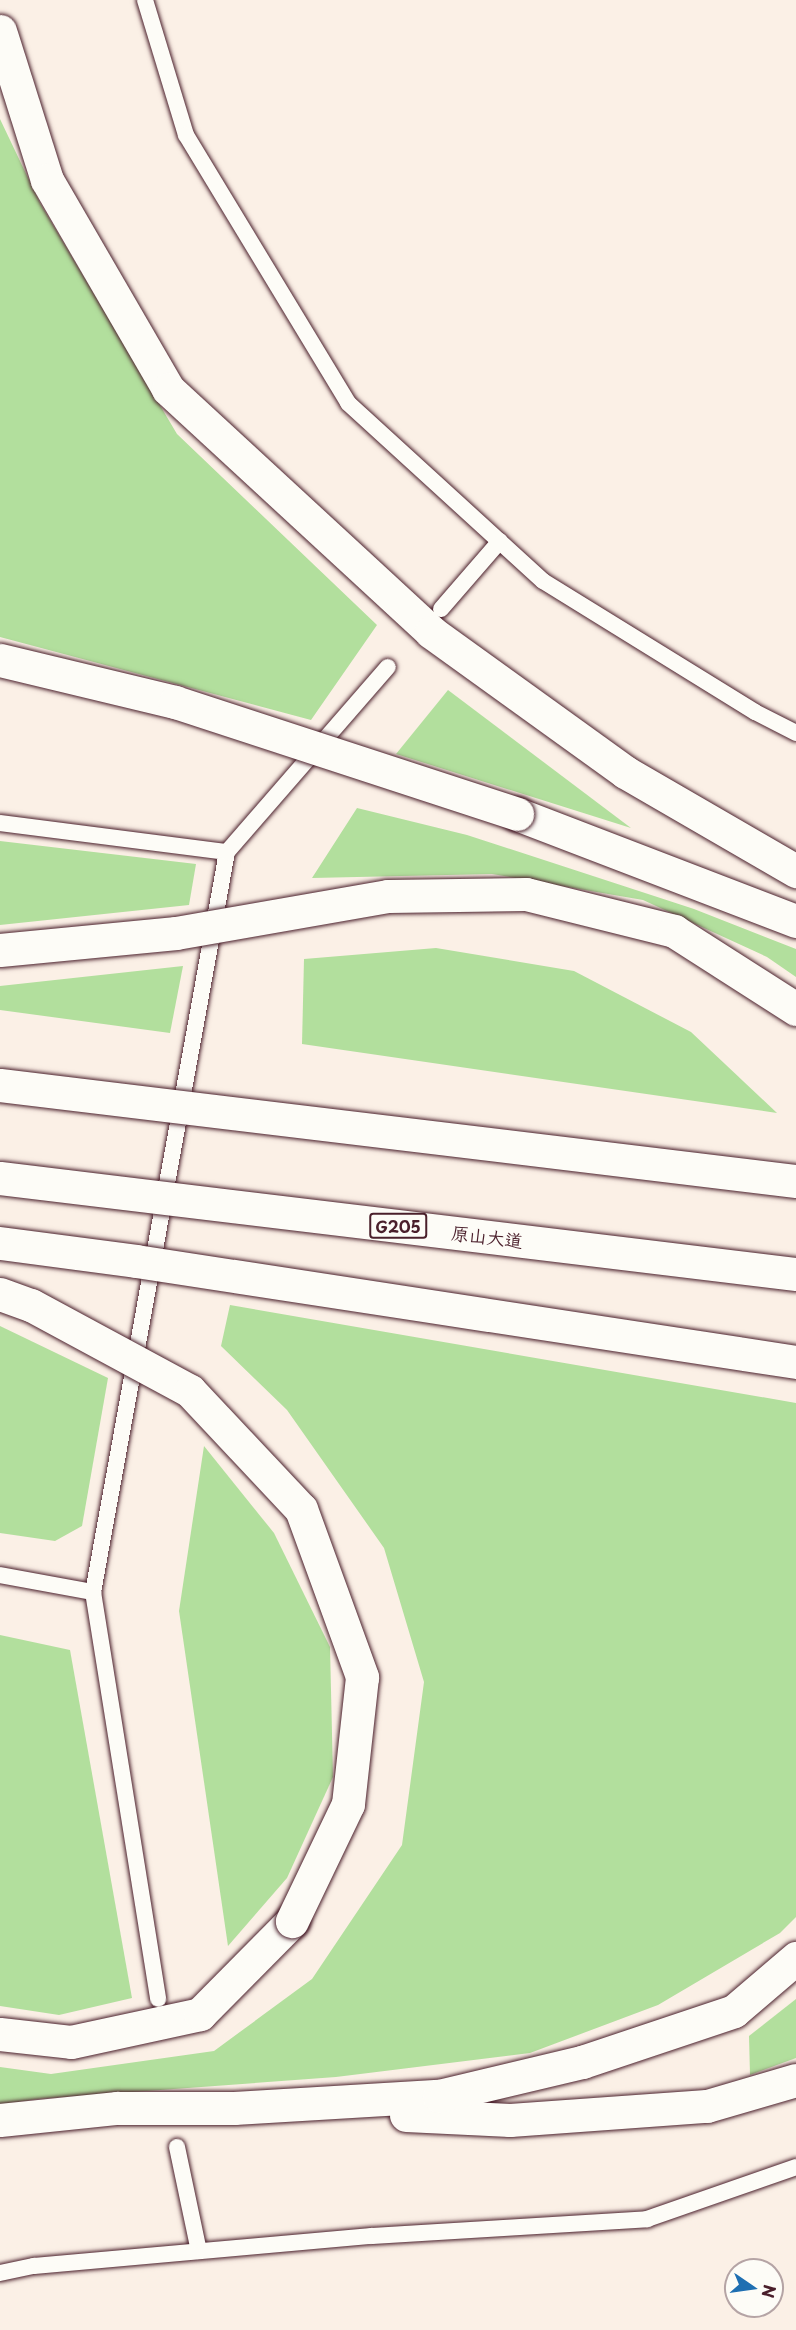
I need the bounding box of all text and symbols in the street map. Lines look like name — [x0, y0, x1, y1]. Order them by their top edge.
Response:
road number: G205 — [368, 1213, 428, 1239]
street label: 原山大道 — [450, 1222, 524, 1252]
north arrow — [724, 2258, 784, 2318]
text: N — [756, 2283, 783, 2300]

